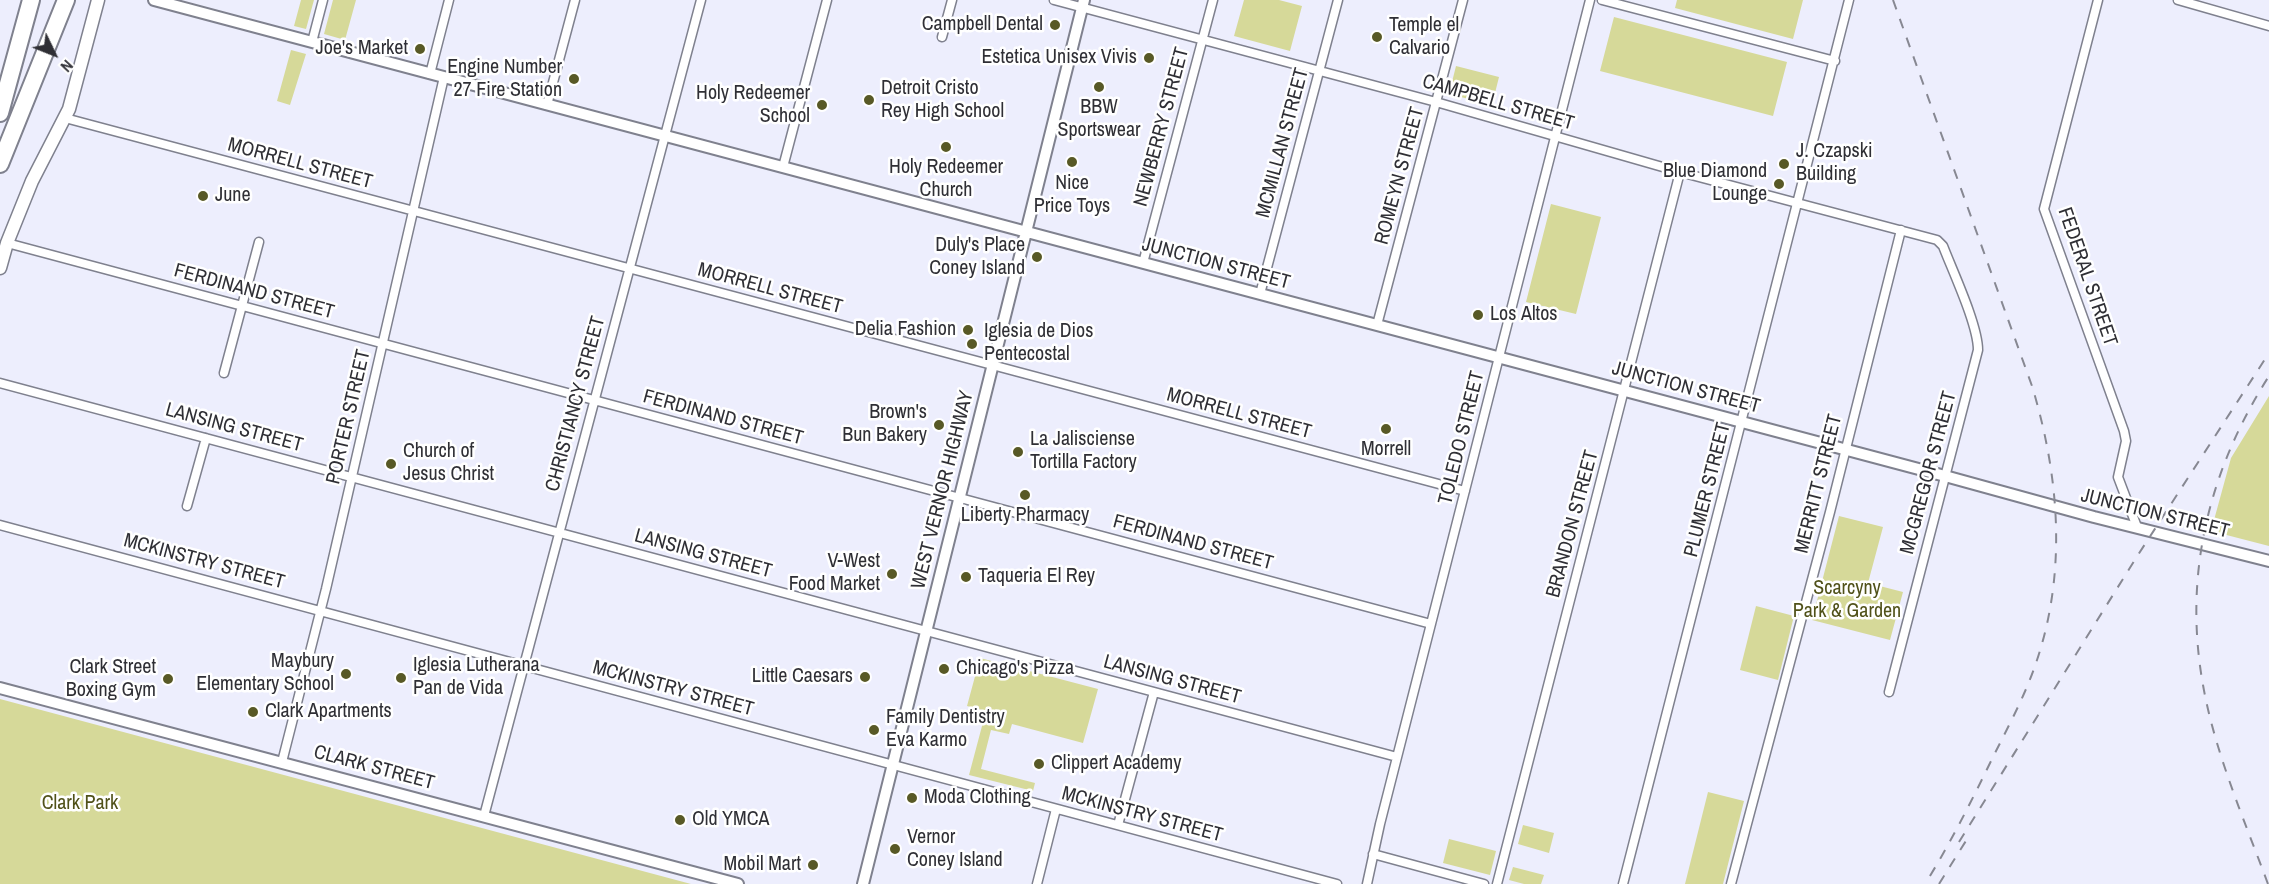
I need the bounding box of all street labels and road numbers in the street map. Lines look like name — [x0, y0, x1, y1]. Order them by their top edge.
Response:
street label: NEWBERRY STREET — [1129, 45, 1195, 209]
street label: MCMILLAN STREET — [1251, 66, 1315, 220]
street label: CAMPBELL STREET — [1419, 70, 1577, 136]
street label: ROMEYN STREET — [1370, 105, 1430, 247]
street label: MORRELL STREET — [225, 133, 375, 195]
street label: FEDERAL STREET — [2052, 205, 2122, 349]
street label: JUNCTION STREET — [1139, 233, 1293, 295]
street label: MORRELL STREET — [695, 258, 845, 320]
street label: FERDINAND STREET — [171, 259, 337, 325]
street label: CHRISTIANCY STREET — [541, 314, 611, 494]
street label: PORTER STREET — [322, 347, 376, 487]
street label: JUNCTION STREET — [1609, 357, 1763, 419]
street label: TOLEDO STREET — [1434, 369, 1490, 507]
street label: MORRELL STREET — [1164, 383, 1314, 445]
street label: FERDINAND STREET — [640, 385, 806, 451]
street label: WEST VERNOR HIGHWAY — [907, 389, 979, 591]
street label: MCGREGOR STREET — [1896, 389, 1962, 557]
street label: LANSING STREET — [163, 398, 305, 458]
street label: MERRITT STREET — [1790, 412, 1848, 556]
street label: PLUMER STREET — [1680, 420, 1736, 560]
street label: BRANDON STREET — [1542, 448, 1604, 600]
street label: JUNCTION STREET — [2078, 484, 2232, 544]
street label: FERDINAND STREET — [1110, 510, 1276, 576]
street label: LANSING STREET — [632, 524, 774, 584]
street label: MCKINSTRY STREET — [121, 529, 287, 595]
street label: LANSING STREET — [1101, 650, 1243, 710]
street label: MCKINSTRY STREET — [590, 656, 756, 722]
street label: CLARK STREET — [311, 740, 437, 796]
street label: MCKINSTRY STREET — [1059, 782, 1225, 848]

